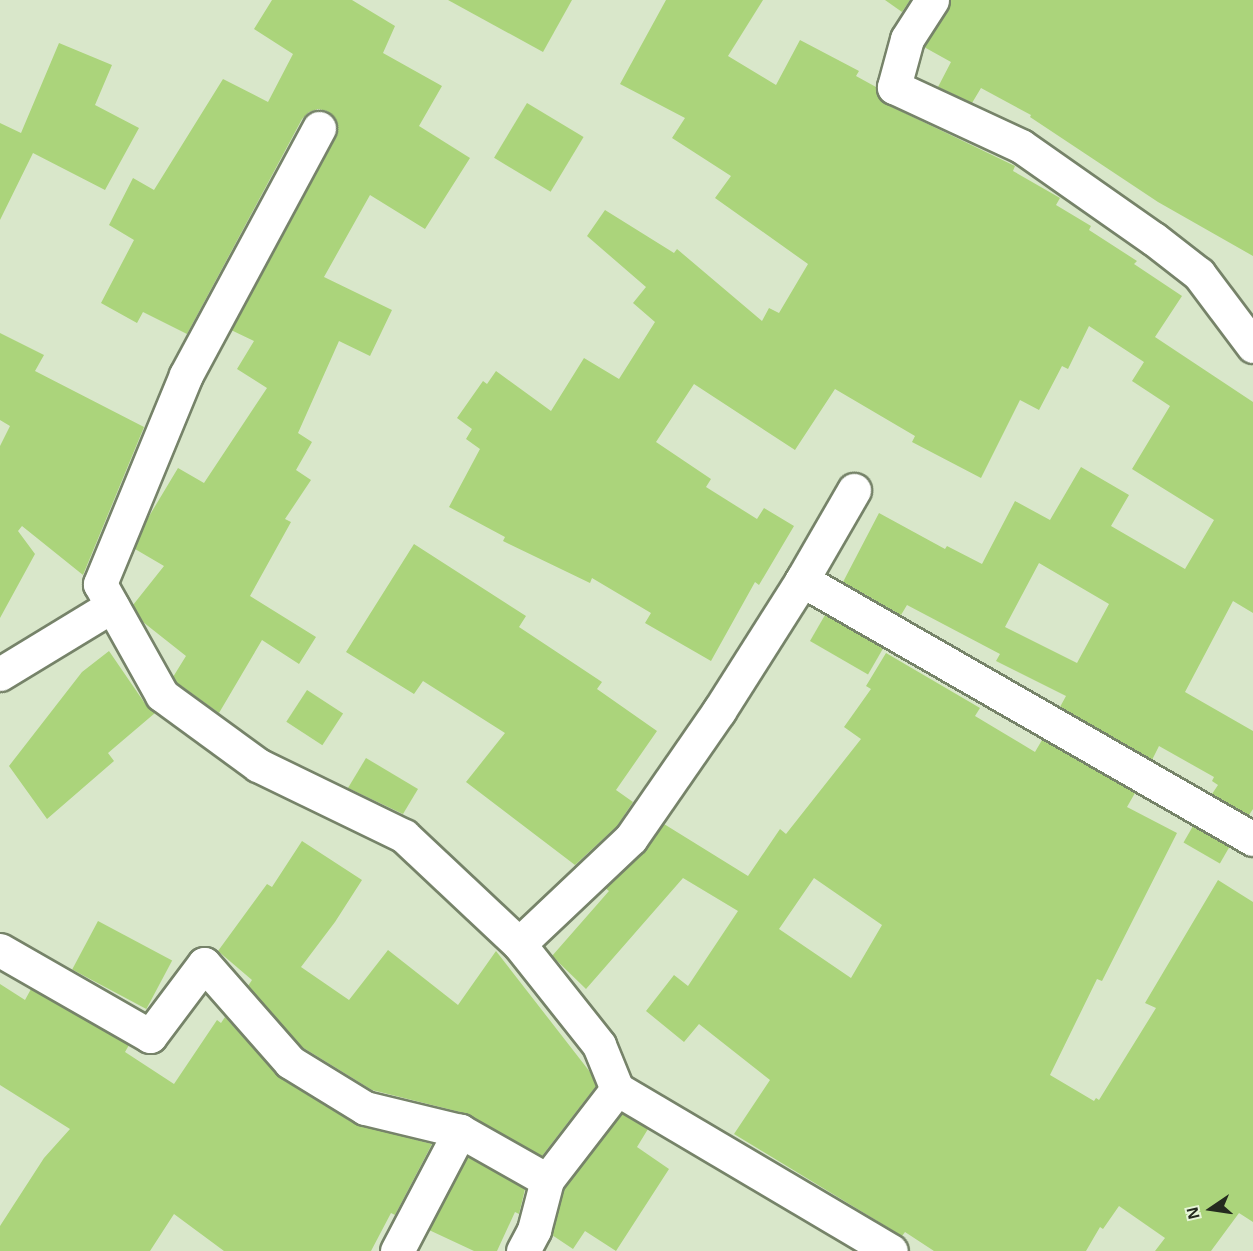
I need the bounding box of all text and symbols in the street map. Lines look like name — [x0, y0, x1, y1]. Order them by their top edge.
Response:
north arrow — [1181, 1179, 1241, 1239]
text: N — [1183, 1206, 1203, 1221]

